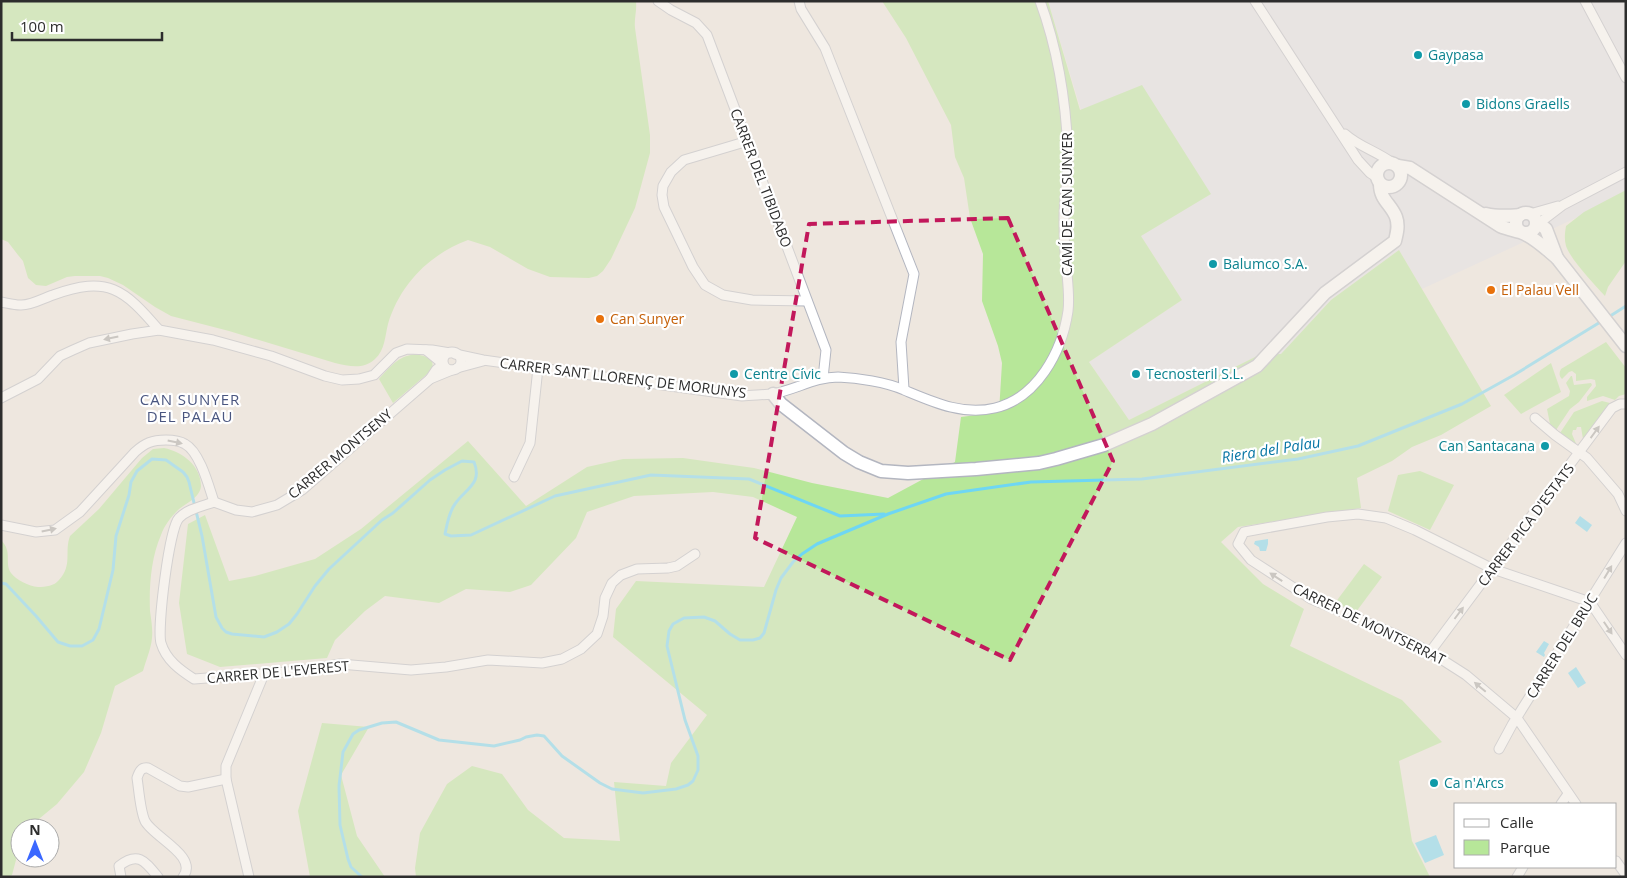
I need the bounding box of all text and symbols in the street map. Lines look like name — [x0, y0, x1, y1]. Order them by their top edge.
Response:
scale bar — [12, 10, 162, 42]
text: 100 m — [20, 16, 64, 36]
place label: Gaypasa — [1428, 45, 1484, 64]
marker: Gaypasa — [1412, 49, 1424, 61]
place label: Bidons Graells — [1476, 94, 1570, 113]
marker: Bidons Graells — [1460, 98, 1472, 110]
street label: CARRER DEL TIBIDABO — [726, 106, 797, 250]
street label: CAMÍ DE CAN SUNYER — [1057, 132, 1076, 276]
place label: Balumco S.A. — [1223, 254, 1308, 273]
marker: Balumco S.A. — [1207, 258, 1219, 270]
place label: El Palau Vell — [1501, 280, 1579, 299]
marker: El Palau Vell — [1485, 284, 1497, 296]
place label: Can Sunyer — [610, 309, 685, 328]
marker: Can Sunyer — [594, 313, 606, 325]
one-way arrow — [103, 335, 119, 343]
street label: CARRER SANT LLORENÇ DE MORUNYS — [499, 353, 747, 402]
place label: Centre Cívic — [744, 364, 821, 383]
place label: Tecnosteril S.L. — [1146, 364, 1244, 383]
marker: Centre Cívic — [728, 368, 740, 380]
marker: Tecnosteril S.L. — [1130, 368, 1142, 380]
district label: CAN SUNYER DEL PALAU — [140, 389, 240, 426]
street label: CARRER MONTSENY — [284, 404, 396, 503]
one-way arrow — [1590, 426, 1601, 439]
water label: Riera del Palau — [1220, 431, 1322, 467]
place label: Can Santacana — [1439, 436, 1535, 455]
one-way arrow — [168, 438, 183, 446]
marker: Can Santacana — [1539, 440, 1551, 452]
street label: CARRER PICA D'ESTATS — [1473, 459, 1578, 590]
one-way arrow — [41, 526, 56, 534]
one-way arrow — [1603, 566, 1612, 579]
one-way arrow — [1270, 572, 1283, 582]
street label: CARRER DE MONTSERRAT — [1290, 578, 1449, 669]
street label: CARRER DEL BRUC — [1522, 589, 1602, 702]
one-way arrow — [1454, 607, 1465, 620]
one-way arrow — [1603, 622, 1613, 635]
street label: CARRER DE L'EVEREST — [206, 656, 350, 687]
one-way arrow — [1474, 681, 1487, 692]
place label: Ca n'Arcs — [1444, 773, 1504, 792]
marker: Ca n'Arcs — [1428, 777, 1440, 789]
legend — [1454, 803, 1617, 868]
text: Calle — [1500, 812, 1534, 832]
north arrow — [10, 818, 60, 868]
text: N — [29, 820, 41, 839]
text: Parque — [1500, 837, 1550, 857]

